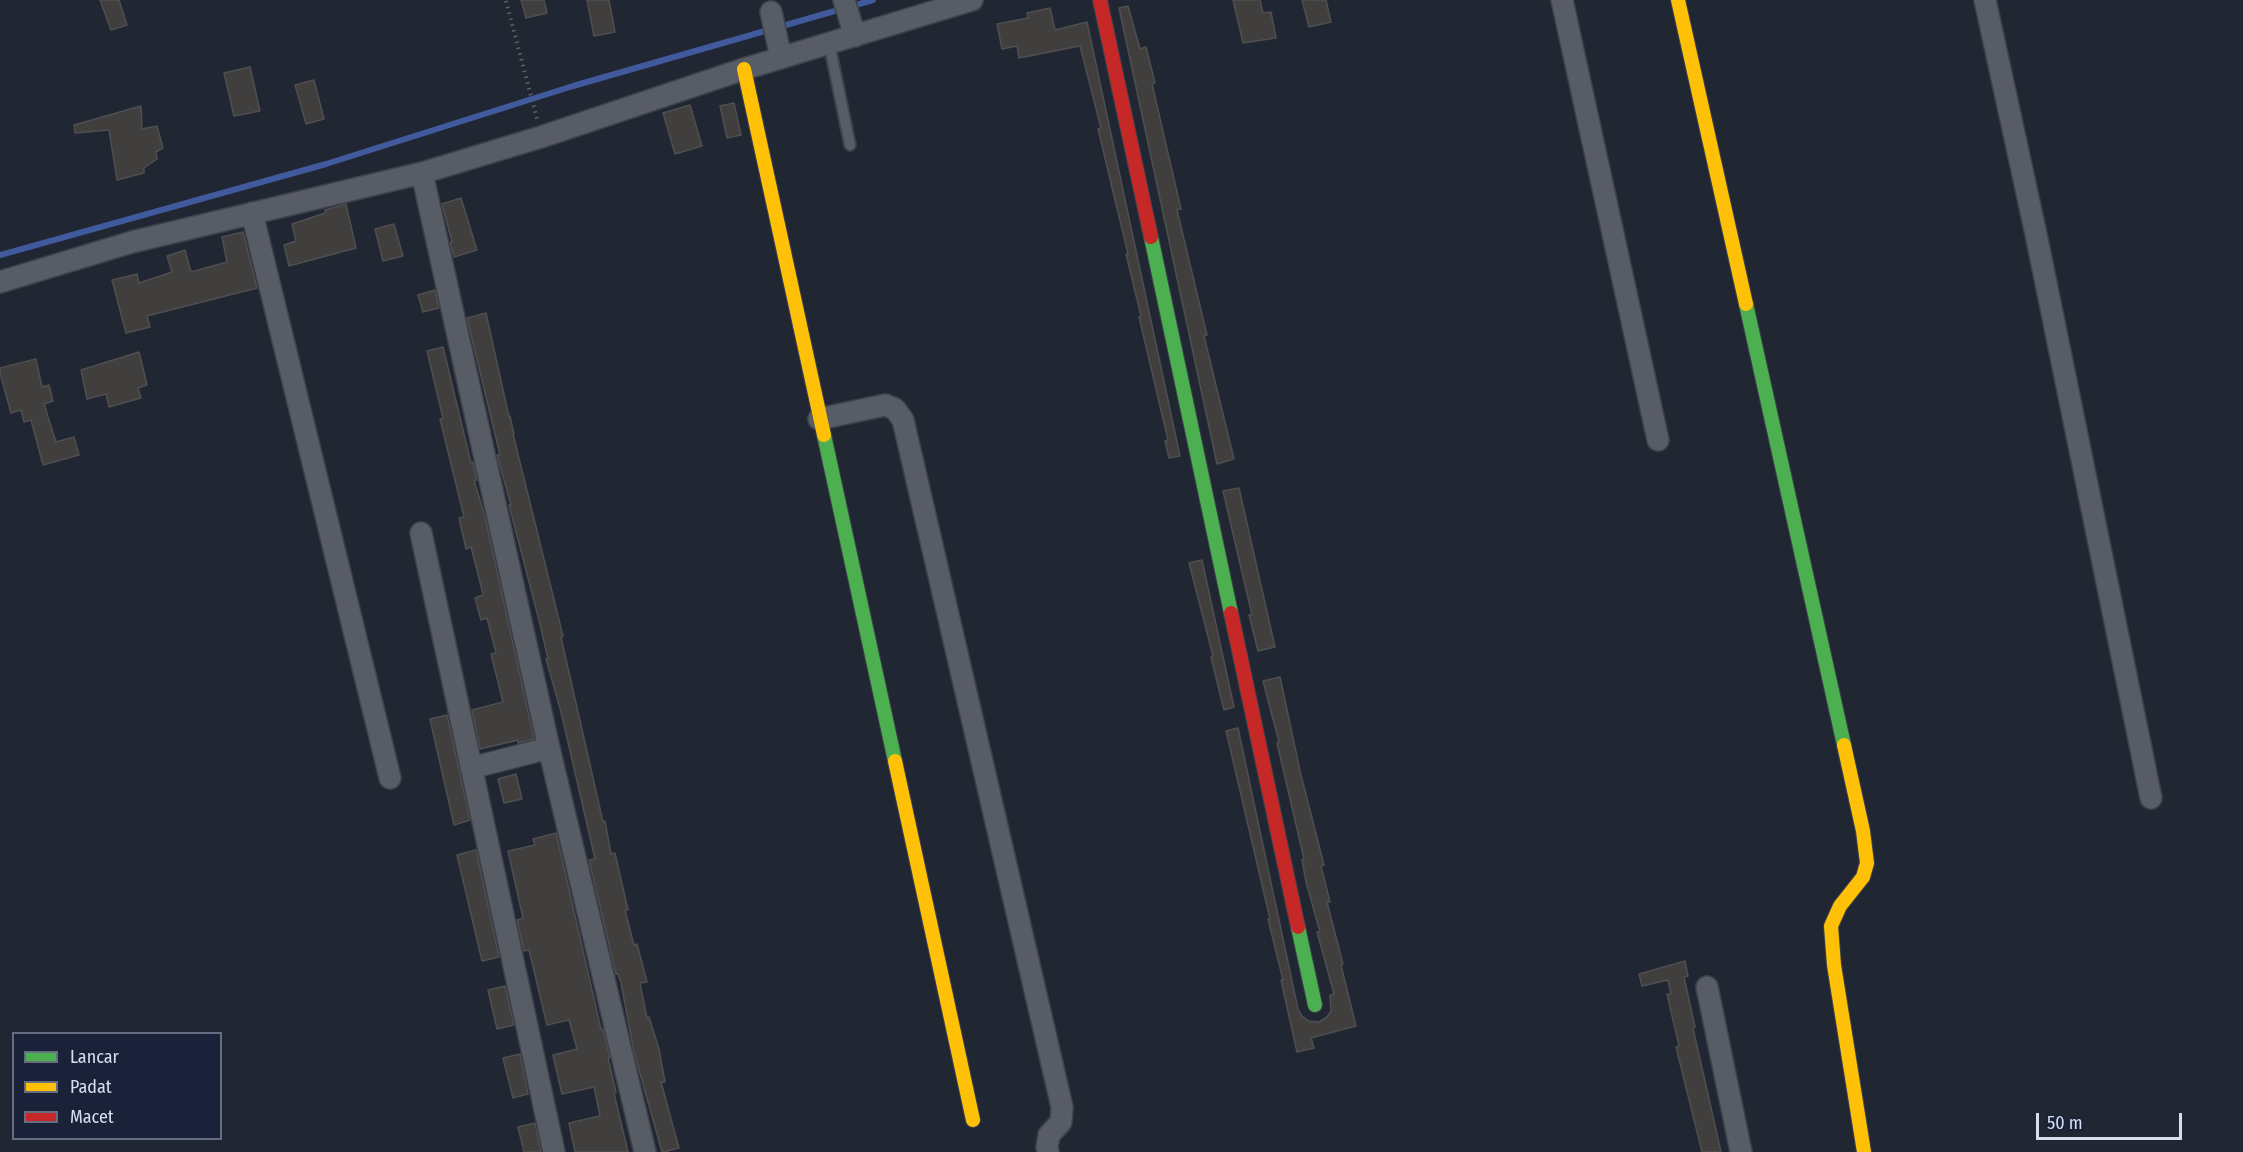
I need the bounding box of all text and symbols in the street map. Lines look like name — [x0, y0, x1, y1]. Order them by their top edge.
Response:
legend — [12, 1032, 222, 1140]
text: Lancar — [70, 1046, 119, 1068]
text: Padat — [70, 1076, 112, 1098]
scale bar — [2039, 1101, 2184, 1139]
text: Macet — [70, 1106, 114, 1128]
text: 50 m — [2047, 1112, 2083, 1134]

